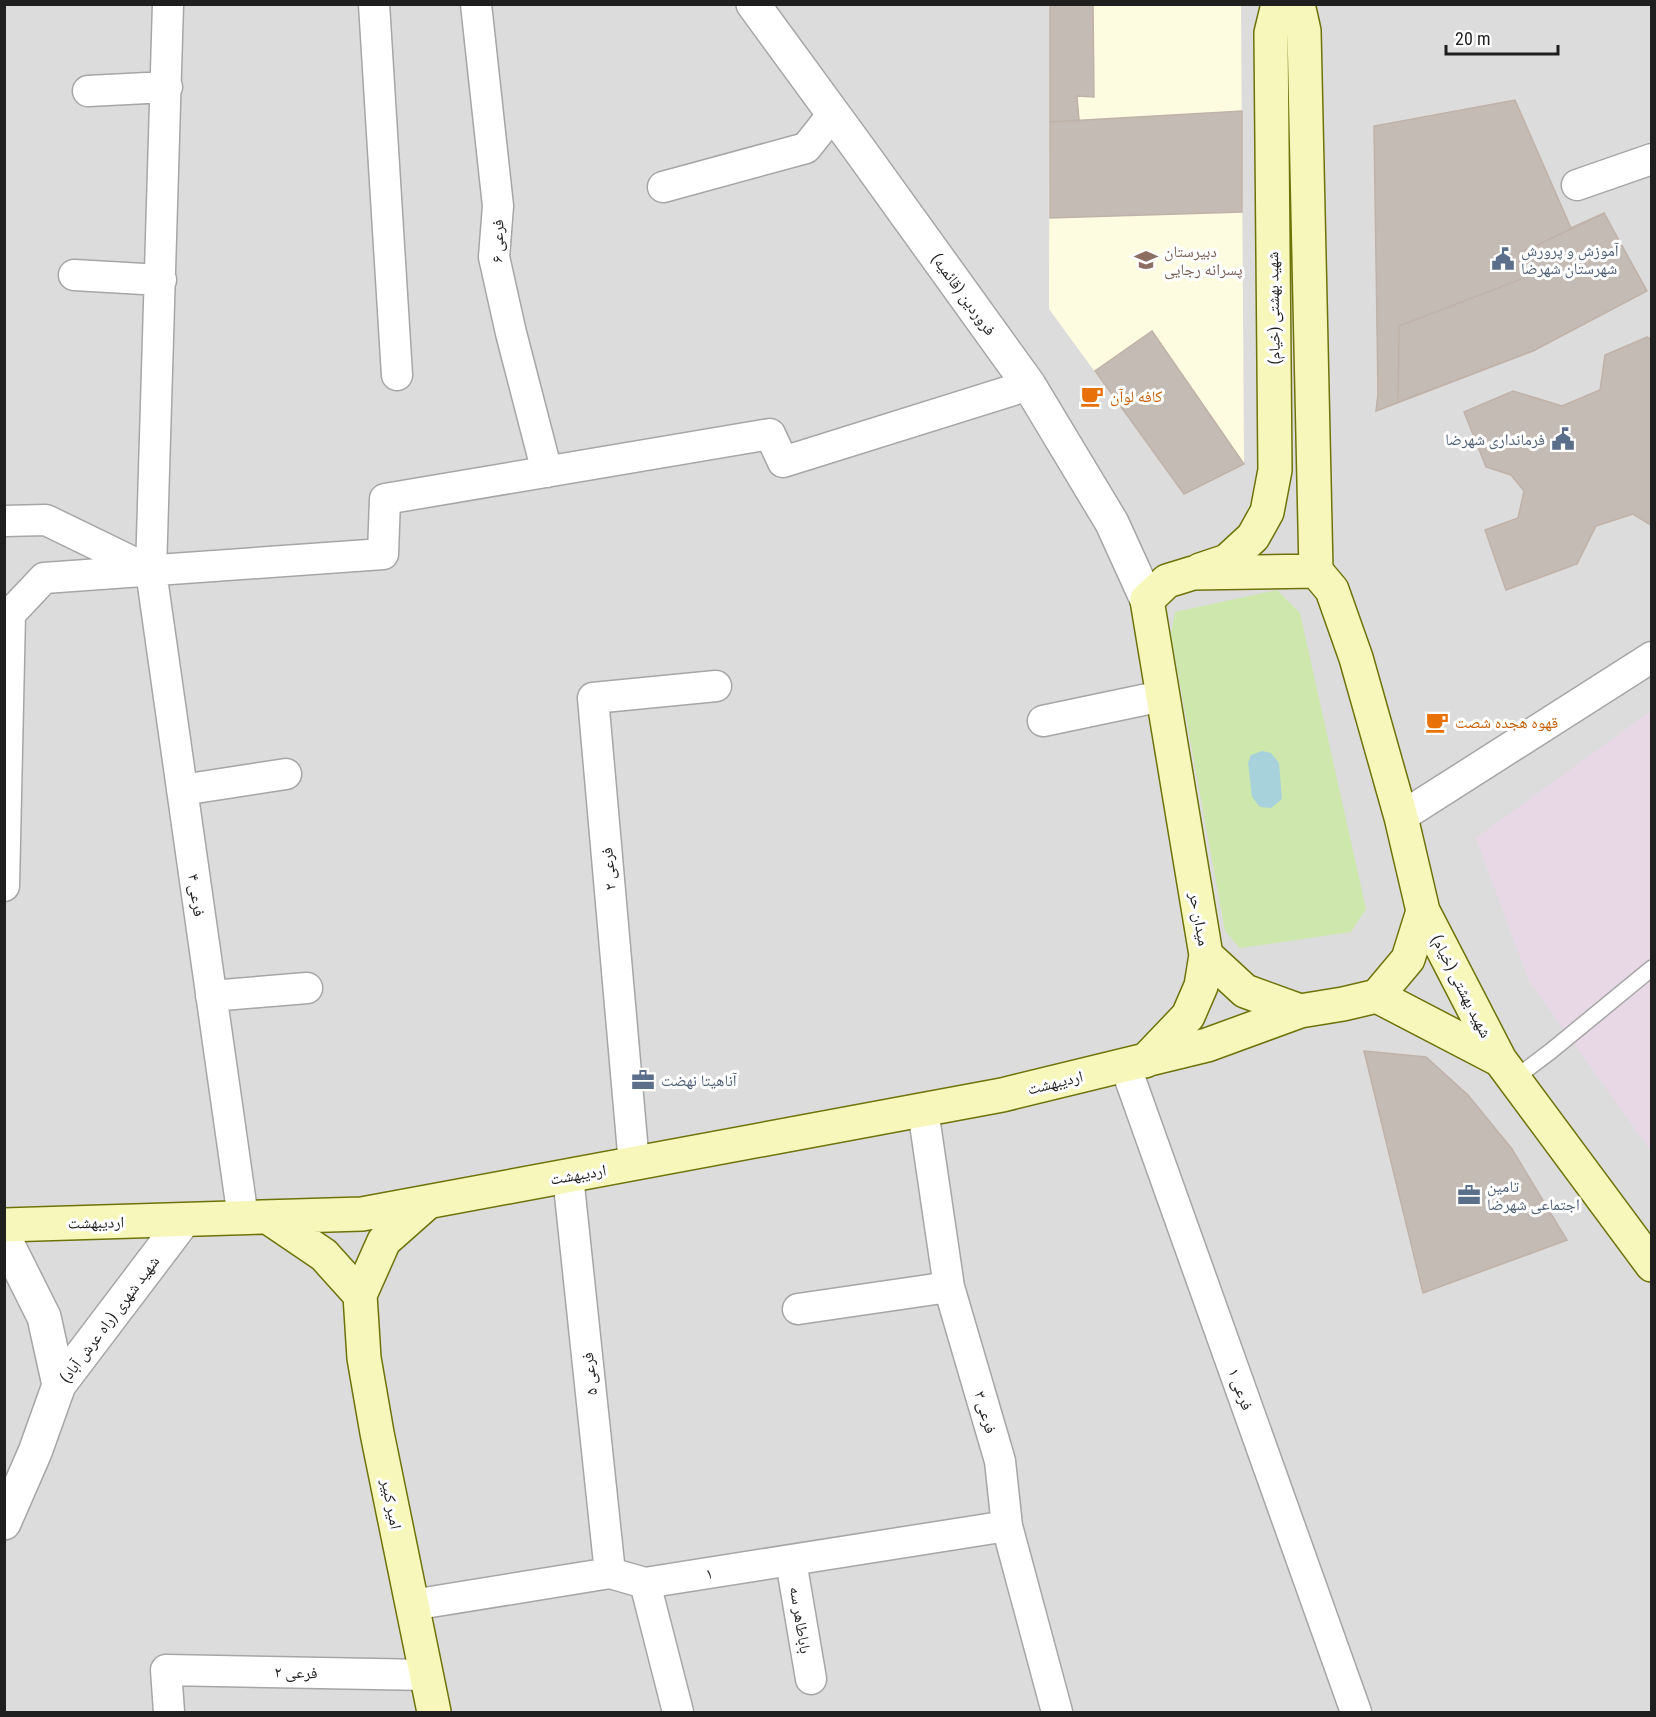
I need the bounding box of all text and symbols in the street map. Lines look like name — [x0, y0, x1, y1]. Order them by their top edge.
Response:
scale bar — [1446, 18, 1558, 56]
text: 20 m — [1455, 28, 1490, 49]
street label: فرعی ۶ — [488, 219, 508, 263]
place label: آموزش و پرورش شهرستان شهرضا — [1521, 241, 1620, 279]
place label: دبیرستان پسرانه رجایی — [1164, 242, 1243, 280]
public building icon: آموزش و پرورش شهرستان شهرضا — [1490, 246, 1516, 272]
school or university icon: دبیرستان پسرانه رجایی — [1133, 247, 1159, 273]
street label: فروردین (قائمیه) — [927, 250, 1000, 340]
street label: شهید بهشتی (خیام) — [1263, 251, 1285, 365]
cafe icon: کافه لوآن — [1079, 383, 1105, 409]
place label: کافه لوآن — [1110, 387, 1163, 407]
public building icon: فرمانداری شهرضا — [1550, 426, 1576, 452]
place label: فرمانداری شهرضا — [1445, 430, 1545, 450]
cafe icon: قهوه هجده شصت — [1424, 709, 1450, 735]
place label: قهوه هجده شصت — [1455, 713, 1558, 732]
street label: فرعی ۲ — [597, 847, 621, 891]
street label: فرعی ۴ — [183, 872, 209, 918]
street label: میدان حر — [1184, 890, 1214, 948]
street label: شهید بهشتی (خیام) — [1427, 932, 1496, 1041]
street label: اردیبهشت — [1025, 1066, 1085, 1099]
office icon: آناهیتا نهضت — [630, 1067, 656, 1093]
place label: آناهیتا نهضت — [661, 1071, 738, 1090]
street label: اردیبهشت — [549, 1160, 608, 1189]
place label: تامین اجتماعی شهرضا — [1487, 1177, 1580, 1215]
office icon: تامین اجتماعی شهرضا — [1456, 1182, 1482, 1208]
street label: اردیبهشت — [68, 1213, 124, 1232]
street label: شهید شهری (راه عرش آباد) — [56, 1252, 164, 1387]
street label: فرعی ۵ — [578, 1351, 602, 1396]
street label: فرعی ۱ — [1223, 1366, 1257, 1413]
street label: فرعی ۳ — [969, 1389, 1001, 1436]
street label: امیر کبیر — [377, 1476, 406, 1531]
street label: ۱ — [704, 1564, 714, 1583]
street label: باباطاهر سه — [786, 1585, 815, 1655]
street label: فرعی ۲ — [274, 1663, 318, 1683]

